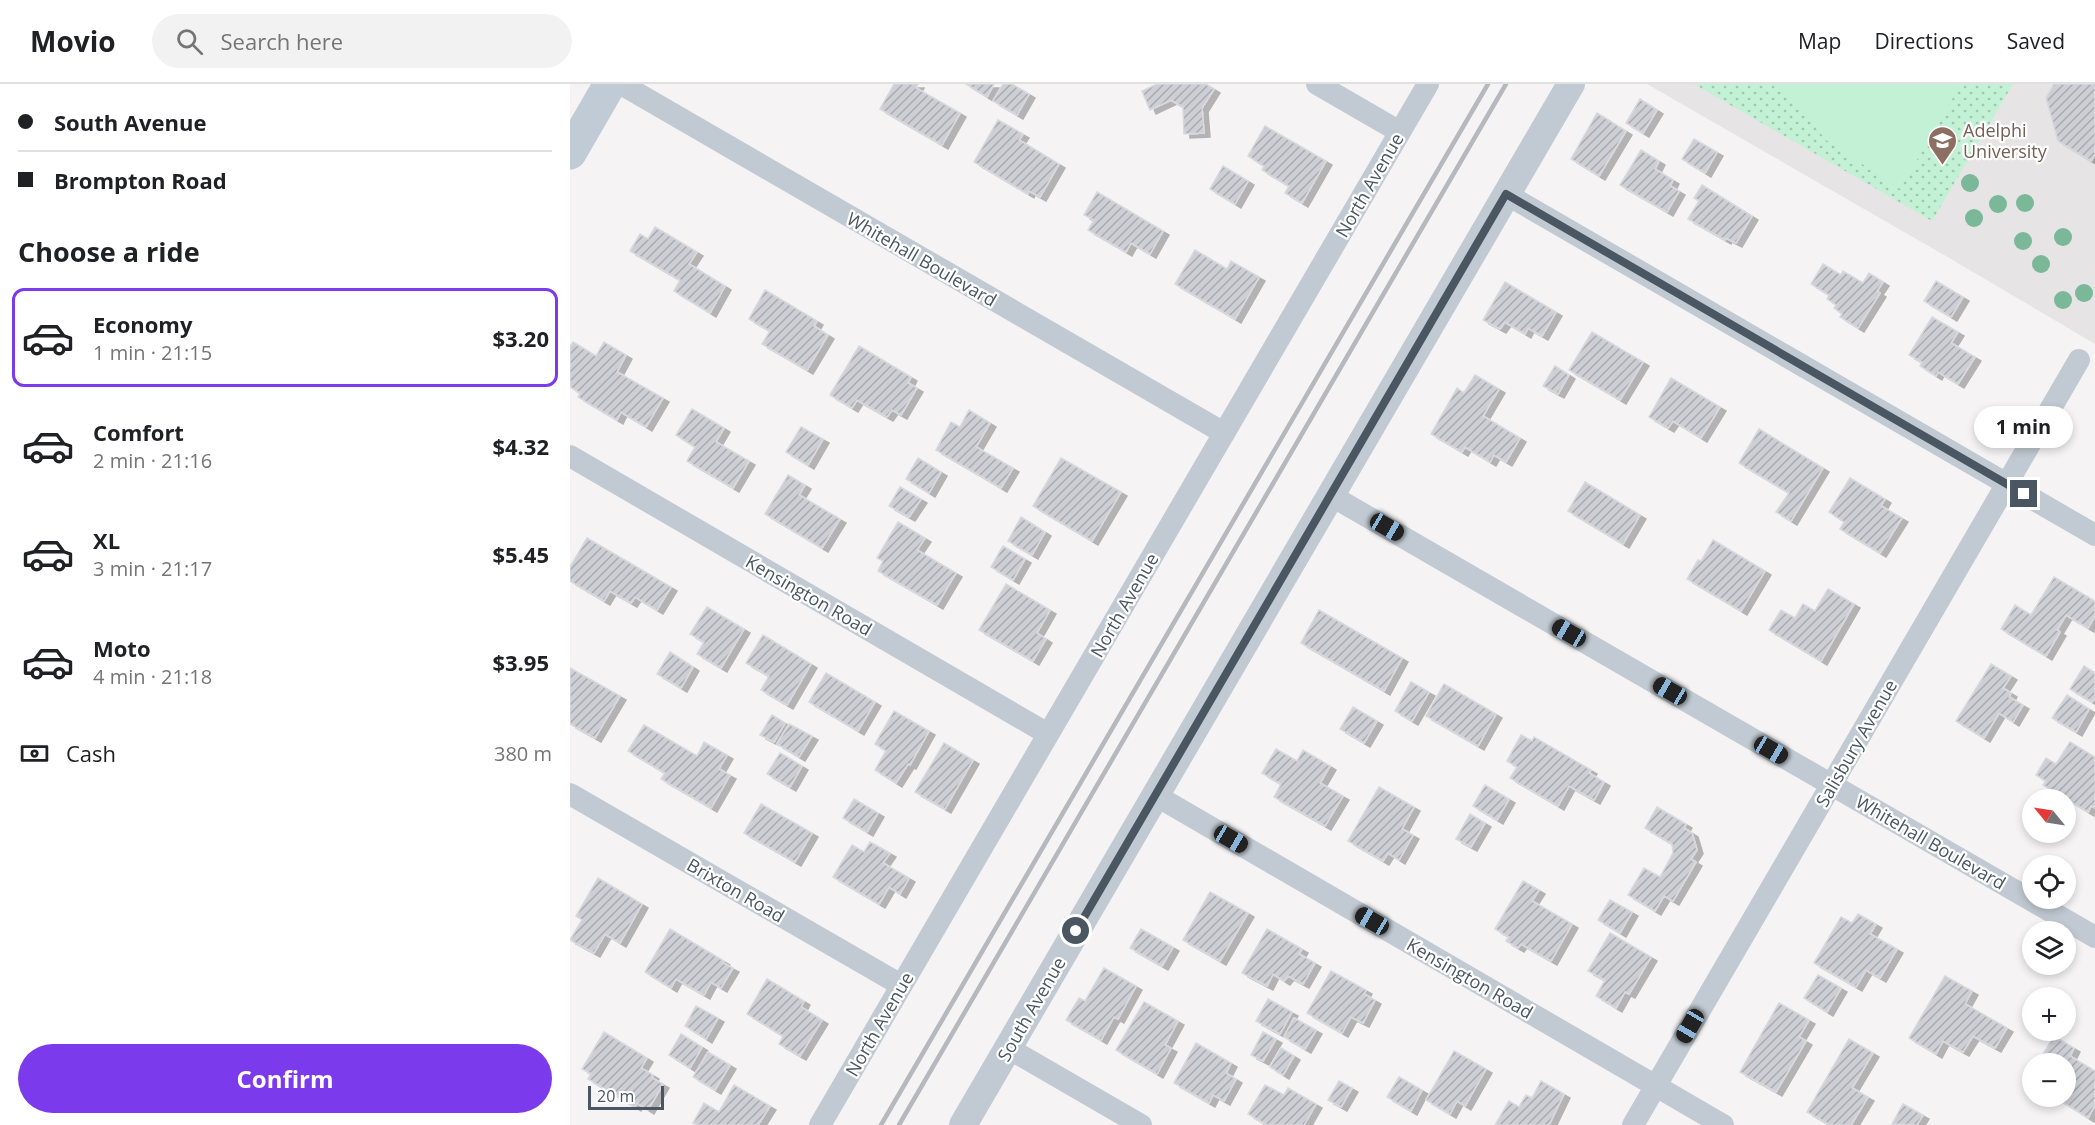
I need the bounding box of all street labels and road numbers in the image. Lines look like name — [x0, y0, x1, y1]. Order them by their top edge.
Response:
street label: North Avenue — [1329, 129, 1409, 241]
street label: Whitehall Boulevard — [843, 206, 1001, 312]
street label: Kensington Road — [742, 549, 876, 641]
street label: North Avenue — [1084, 549, 1164, 661]
street label: Salisbury Avenue — [1810, 675, 1902, 811]
street label: Whitehall Boulevard — [1852, 789, 2010, 895]
street label: Brixton Road — [683, 852, 789, 928]
street label: Kensington Road — [1403, 932, 1537, 1024]
street label: South Avenue — [991, 953, 1071, 1065]
street label: North Avenue — [839, 968, 919, 1080]

